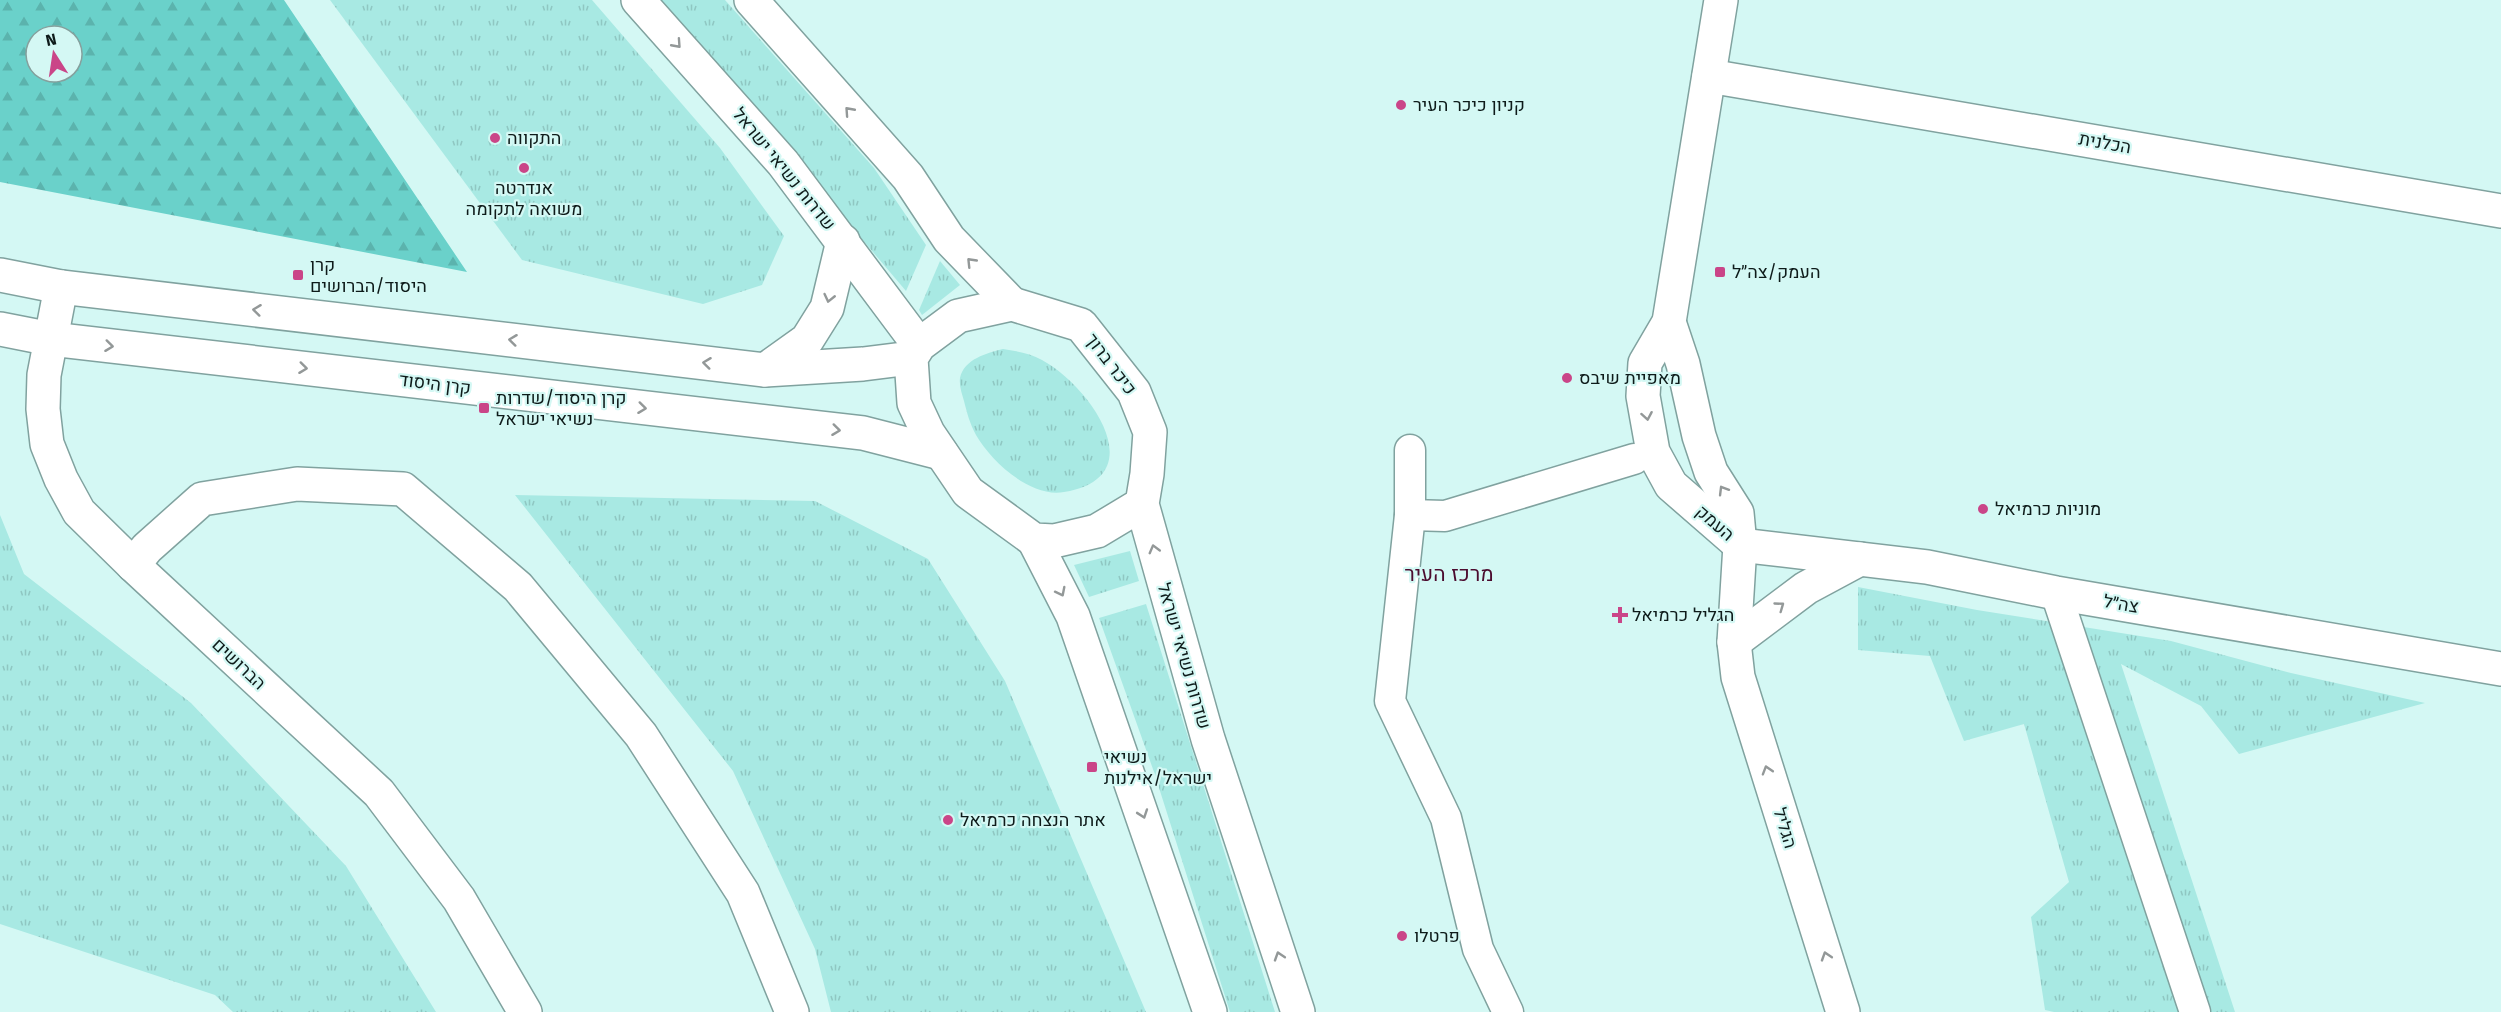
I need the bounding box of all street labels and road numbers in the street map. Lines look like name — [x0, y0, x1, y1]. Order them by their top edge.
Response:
street label: שדרות נשיאי ישראל — [728, 103, 840, 235]
street label: הכלנית — [2077, 128, 2133, 158]
street label: כיכר ברוך — [1081, 329, 1141, 399]
street label: קרן היסוד — [398, 369, 472, 399]
street label: העמק — [1691, 500, 1739, 546]
street label: שדרות נשיאי ישראל — [1153, 580, 1215, 732]
street label: צה״ל — [2102, 590, 2141, 618]
street label: הברושים — [208, 634, 270, 694]
street label: הגליל — [1768, 805, 1802, 851]

